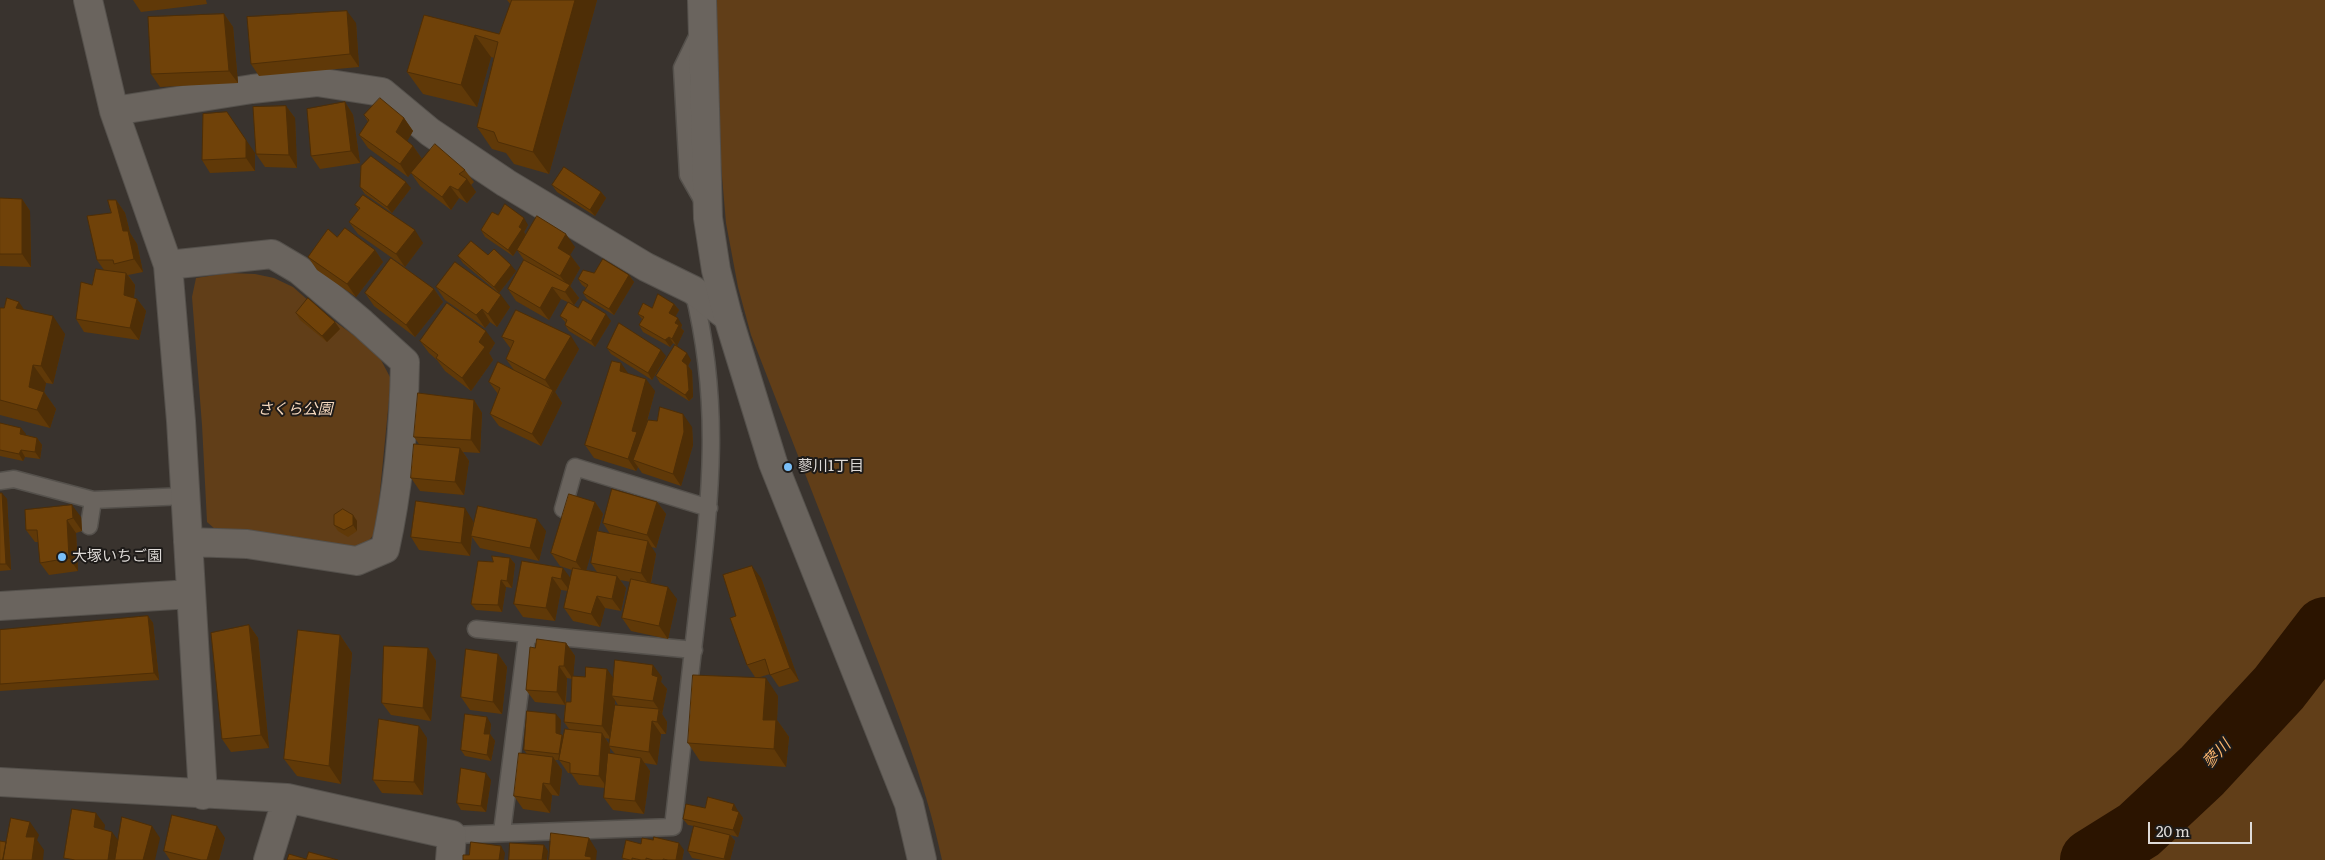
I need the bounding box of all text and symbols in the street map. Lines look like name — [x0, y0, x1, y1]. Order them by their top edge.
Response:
park label: さくら公園 — [258, 401, 332, 419]
place label: 蓼川1丁目 — [798, 458, 864, 476]
marker: 蓼川1丁目 — [782, 461, 794, 473]
place label: 大塚いちご園 — [72, 548, 162, 566]
marker: 大塚いちご園 — [56, 551, 68, 563]
water label: 蓼川 — [2199, 736, 2235, 772]
scale bar — [2150, 812, 2254, 844]
text: 20 m — [2156, 819, 2190, 842]

